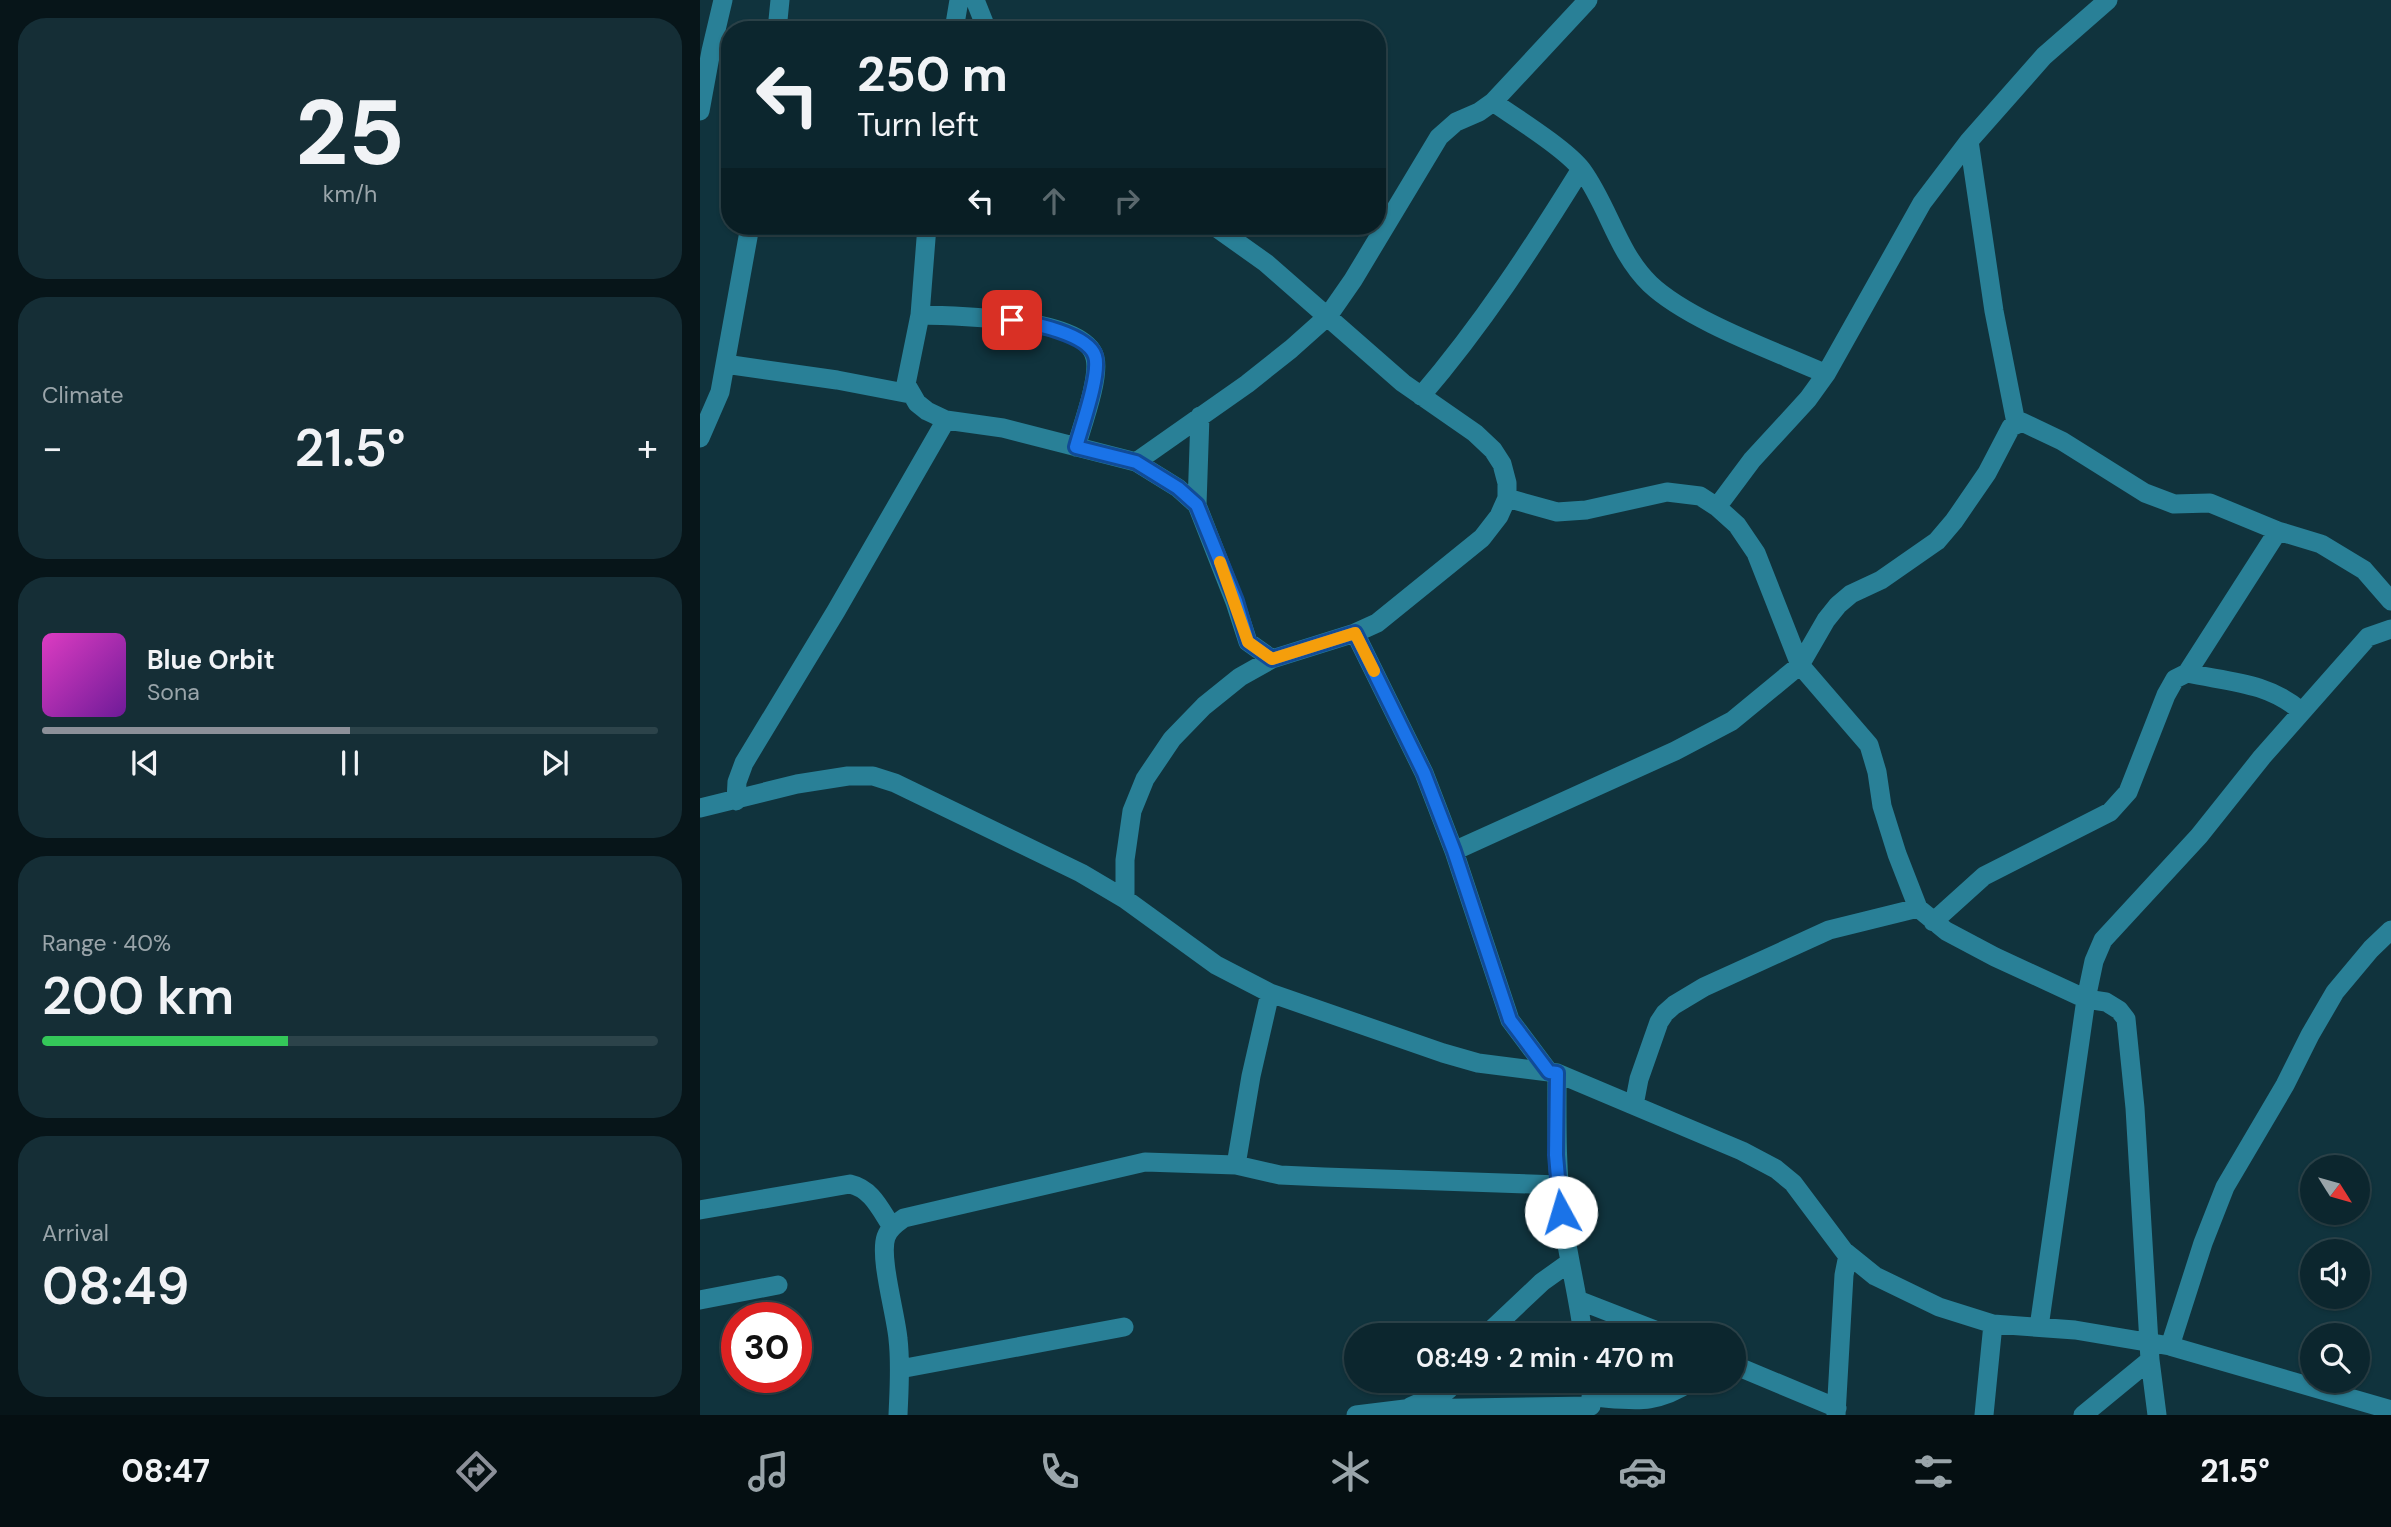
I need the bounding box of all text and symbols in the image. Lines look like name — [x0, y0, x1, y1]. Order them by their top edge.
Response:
text: 250 m — [857, 42, 1008, 106]
icon: left — [742, 49, 833, 140]
text: 25 — [295, 74, 405, 192]
text: Turn left — [857, 104, 979, 146]
text: km/h — [323, 179, 377, 209]
icon: left — [962, 182, 1000, 220]
icon: ahead — [1035, 182, 1073, 220]
icon: right — [1108, 182, 1146, 220]
pin — [982, 290, 1042, 350]
icon: arrive — [993, 301, 1031, 339]
text: Climate — [42, 380, 124, 410]
text: 21.5° — [294, 414, 406, 482]
text: − — [42, 423, 63, 473]
text: + — [637, 423, 658, 473]
text: Blue Orbit — [147, 643, 275, 677]
text: Sona — [147, 677, 200, 707]
icon: previous — [126, 744, 164, 782]
icon: pause — [331, 744, 369, 782]
icon: next — [536, 744, 574, 782]
text: Range · 40% — [42, 928, 171, 958]
text: 200 km — [42, 962, 234, 1030]
north arrow — [2300, 1155, 2370, 1225]
map controls — [2300, 1155, 2370, 1393]
position arrow — [1524, 1175, 1598, 1249]
text: Arrival — [42, 1218, 109, 1248]
button: sound — [2300, 1239, 2370, 1309]
text: 08:49 — [42, 1252, 189, 1320]
speed limit sign: 30 — [721, 1302, 812, 1393]
button: search — [2300, 1323, 2370, 1393]
text: 08:49 · 2 min · 470 m — [1416, 1341, 1674, 1375]
icon: directions — [452, 1447, 501, 1496]
icon: music — [744, 1447, 793, 1496]
icon: phone — [1035, 1447, 1084, 1496]
icon: climate — [1326, 1447, 1375, 1496]
icon: car — [1618, 1447, 1667, 1496]
icon: filters — [1909, 1447, 1958, 1496]
text: 08:47 — [121, 1450, 210, 1492]
text: 21.5° — [2200, 1450, 2270, 1492]

